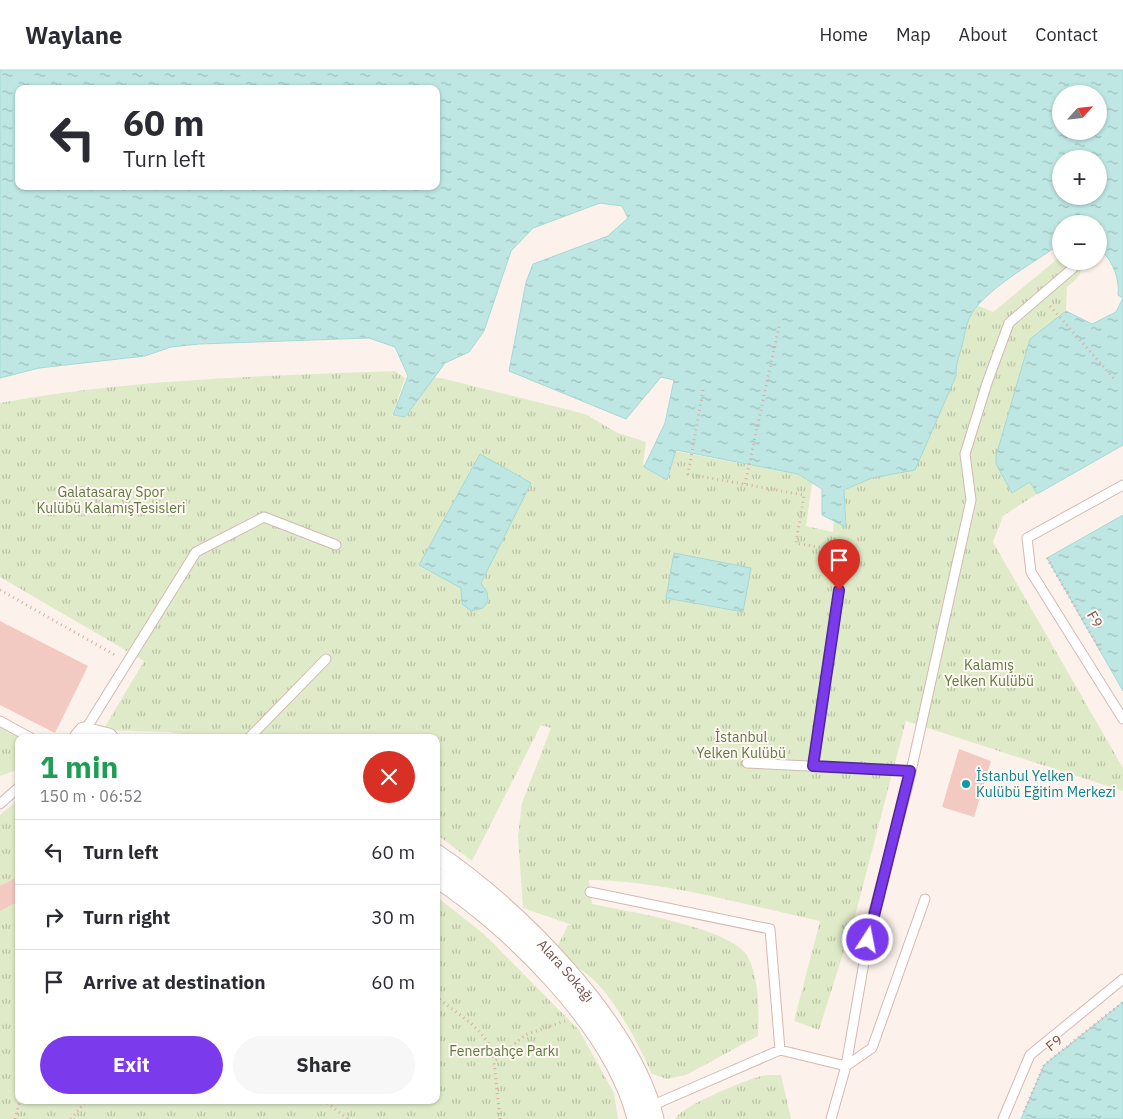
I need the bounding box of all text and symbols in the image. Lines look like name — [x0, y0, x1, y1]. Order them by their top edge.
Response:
text: Waylane — [25, 19, 123, 51]
text: Home — [820, 23, 868, 46]
text: Map — [896, 23, 931, 46]
text: About — [959, 23, 1007, 46]
text: Contact — [1035, 23, 1098, 46]
north arrow — [1052, 85, 1108, 140]
map controls — [1052, 85, 1107, 270]
text: 60 m — [123, 100, 205, 146]
icon: left — [40, 105, 105, 170]
text: Turn left — [123, 144, 206, 173]
button: + — [1052, 150, 1107, 205]
button: − — [1052, 215, 1107, 270]
park label: Galatasaray Spor Kulübü KalamışTesisleri — [37, 483, 185, 517]
pin — [818, 539, 860, 590]
icon: arrive — [825, 546, 853, 574]
street label: F9 — [1083, 607, 1107, 631]
park label: Kalamış Yelken Kulübü — [944, 656, 1034, 690]
park label: İstanbul Yelken Kulübü — [696, 728, 786, 762]
text: 1 min — [40, 747, 118, 786]
button: close — [363, 751, 415, 803]
place label: İstanbul Yelken Kulübü Eğitim Merkezi — [976, 767, 1116, 801]
marker: İstanbul Yelken Kulübü Eğitim Merkezi — [960, 778, 972, 790]
text: 150 m · 06:52 — [40, 786, 142, 806]
icon: left — [40, 838, 68, 866]
text: Turn left — [83, 840, 159, 864]
text: 60 m — [371, 840, 415, 864]
icon: right — [40, 903, 68, 931]
text: Turn right — [83, 905, 170, 929]
text: 30 m — [371, 905, 415, 929]
position arrow — [841, 913, 893, 965]
street label: Alara Sokağı — [533, 935, 598, 1006]
icon: arrive — [40, 968, 68, 996]
text: Arrive at destination — [83, 970, 266, 994]
text: 60 m — [371, 970, 415, 994]
street label: F9 — [1042, 1031, 1066, 1055]
button: Exit — [40, 1036, 223, 1094]
button: Share — [233, 1036, 415, 1094]
park label: Fenerbahçe Parkı — [449, 1042, 559, 1060]

